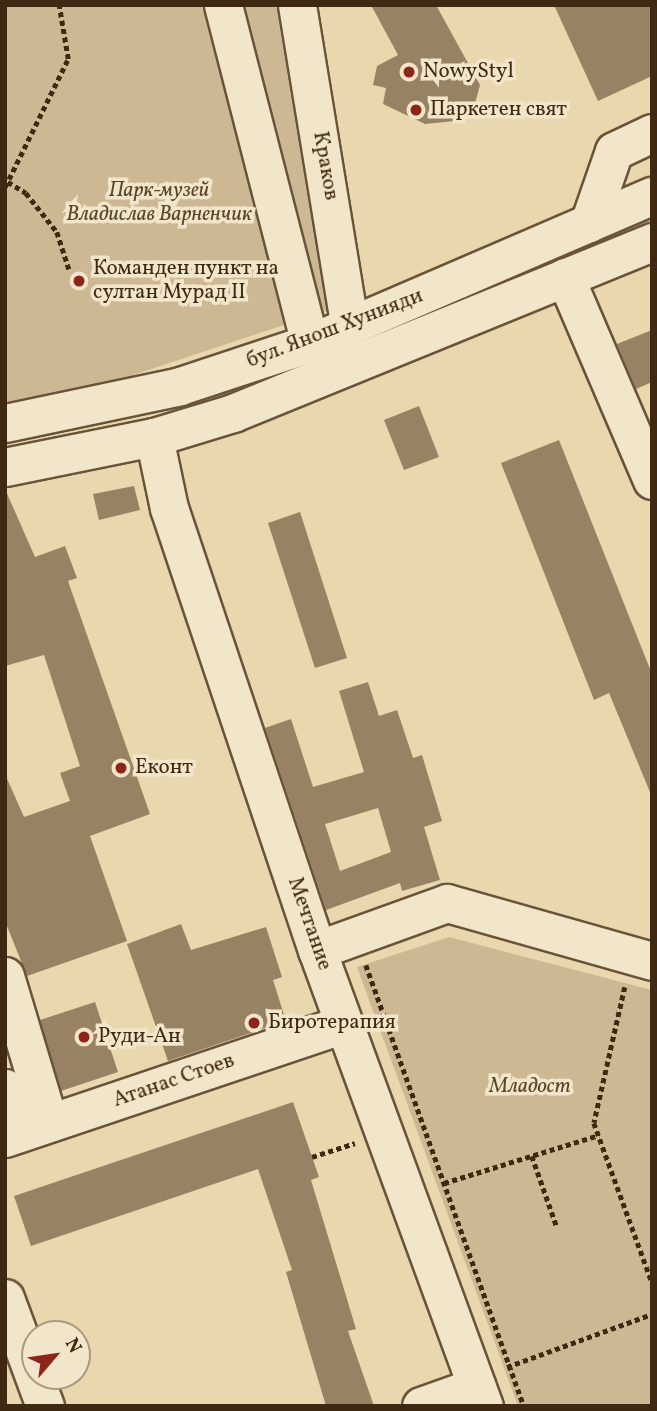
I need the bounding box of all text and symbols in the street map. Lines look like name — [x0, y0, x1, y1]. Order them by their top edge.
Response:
place label: NowyStyl — [423, 59, 514, 85]
marker: NowyStyl — [401, 64, 417, 80]
place label: Паркетен свят — [430, 97, 567, 123]
marker: Паркетен свят — [408, 102, 424, 118]
street label: Краков — [307, 130, 343, 202]
park label: Парк-музей Владислав Варненчик — [66, 178, 252, 228]
place label: Команден пункт на султан Мурад II — [93, 256, 279, 306]
marker: Команден пункт на султан Мурад II — [71, 273, 87, 289]
street label: бул. Янош Хунияди — [243, 284, 427, 374]
place label: Еконт — [135, 755, 193, 781]
marker: Еконт — [113, 760, 129, 776]
street label: Мечтание — [281, 874, 337, 974]
place label: Биротерапия — [268, 1010, 396, 1036]
marker: Биротерапия — [246, 1015, 262, 1031]
place label: Руди-Ан — [98, 1024, 181, 1050]
marker: Руди-Ан — [76, 1029, 92, 1045]
street label: Атанас Стоев — [110, 1048, 238, 1114]
park label: Младост — [489, 1074, 571, 1100]
north arrow — [21, 1320, 91, 1390]
text: N — [58, 1333, 87, 1358]

